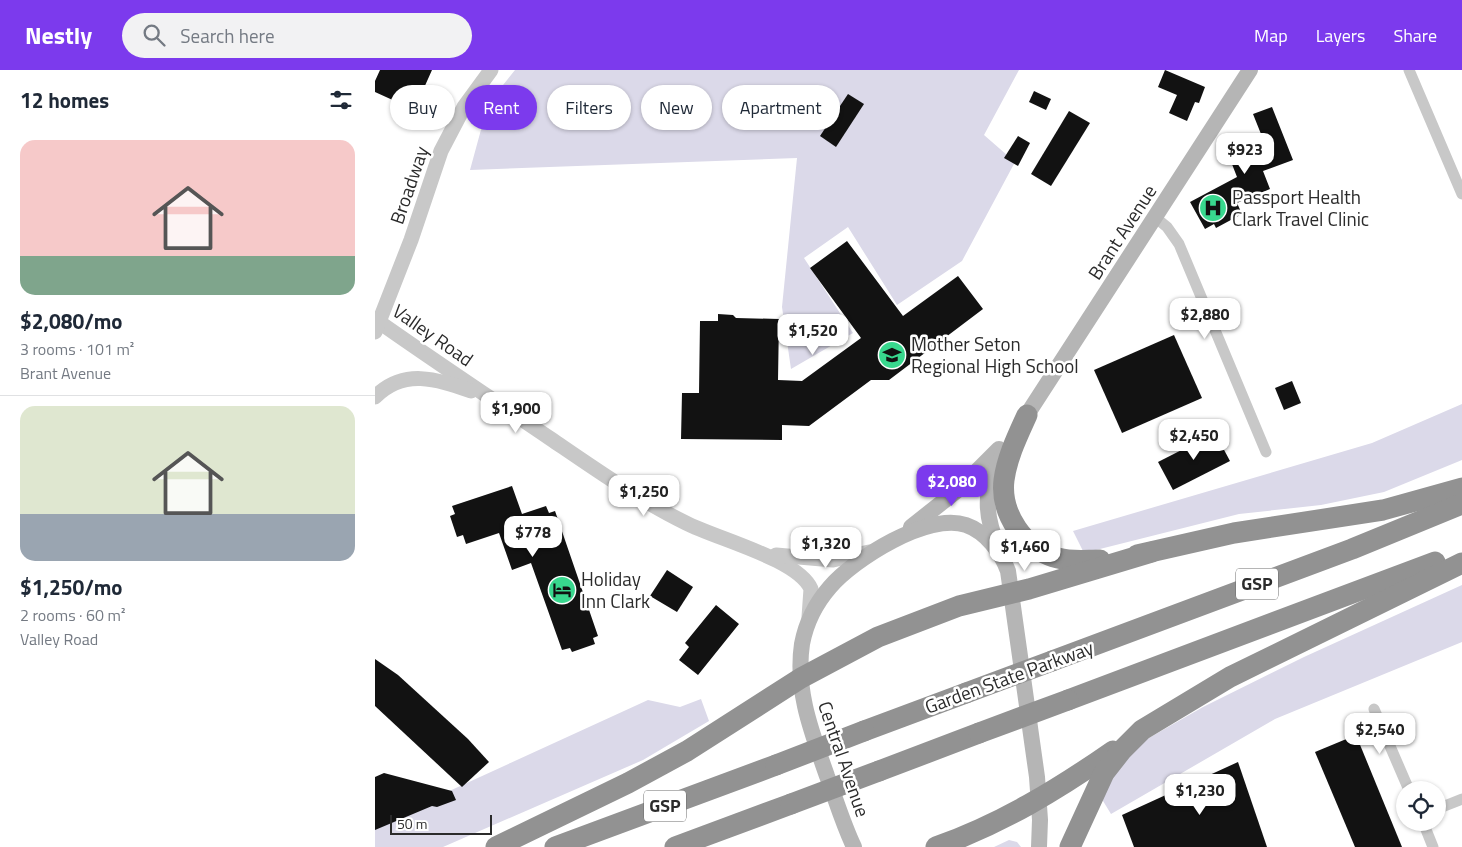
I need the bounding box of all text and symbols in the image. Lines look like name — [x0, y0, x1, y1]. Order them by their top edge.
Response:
search box — [122, 13, 472, 58]
text: Nestly — [25, 17, 92, 53]
icon: search — [140, 21, 168, 49]
text: Search here — [180, 21, 275, 50]
text: Map — [1254, 22, 1288, 49]
text: Layers — [1316, 22, 1365, 49]
text: Share — [1393, 22, 1437, 49]
text: 12 homes — [20, 84, 109, 116]
chip: Buy — [390, 85, 455, 130]
chip: Rent — [465, 85, 537, 130]
chip: Filters — [547, 85, 631, 130]
chip: New — [641, 85, 712, 130]
chip: Apartment — [722, 85, 840, 130]
icon: filters — [327, 86, 355, 114]
pin: $923 — [1215, 132, 1275, 175]
text: $923 — [1227, 137, 1263, 161]
street label: Broadway — [382, 142, 435, 228]
icon: home — [143, 173, 233, 263]
street label: Brant Avenue — [1080, 178, 1163, 285]
place label: Passport Health Clark Travel Clinic — [1232, 182, 1369, 233]
hospital icon: Passport Health Clark Travel Clinic — [1198, 193, 1228, 223]
street label: Valley Road — [387, 296, 480, 373]
pin: $2,880 — [1164, 298, 1246, 340]
text: $2,880 — [1180, 302, 1230, 326]
text: $2,080/mo — [20, 305, 122, 337]
pin: $1,520 — [772, 314, 854, 356]
text: $1,520 — [788, 318, 838, 342]
place label: Mother Seton Regional High School — [911, 329, 1079, 380]
text: 3 rooms · 101 m² — [20, 337, 134, 361]
school or university icon: Mother Seton Regional High School — [877, 340, 907, 370]
text: Brant Avenue — [20, 361, 111, 385]
pin: $1,900 — [475, 392, 557, 434]
text: $1,900 — [491, 396, 541, 420]
pin: $2,450 — [1153, 418, 1235, 461]
text: $2,450 — [1169, 423, 1219, 447]
icon: home — [143, 438, 233, 528]
pin: $2,080 — [911, 464, 993, 507]
text: $2,080 — [927, 469, 977, 493]
pin: $1,250 — [603, 474, 685, 517]
text: $1,250 — [619, 479, 669, 503]
pin: $778 — [503, 516, 563, 558]
text: $778 — [515, 520, 551, 544]
pin: $1,320 — [785, 526, 867, 569]
pin: $1,460 — [984, 530, 1066, 572]
text: $1,320 — [801, 531, 851, 555]
text: $1,460 — [1000, 534, 1050, 558]
place label: Holiday Inn Clark — [581, 564, 650, 615]
road number: GSP — [1236, 568, 1278, 600]
text: $1,250/mo — [20, 571, 122, 603]
hotel icon: Holiday Inn Clark — [547, 575, 577, 605]
text: 2 rooms · 60 m² — [20, 603, 125, 627]
text: Valley Road — [20, 627, 98, 651]
street label: Garden State Parkway — [920, 633, 1097, 721]
street label: Central Avenue — [811, 697, 878, 821]
pin: $2,540 — [1339, 712, 1421, 755]
text: $2,540 — [1355, 717, 1405, 741]
pin: $1,230 — [1159, 774, 1241, 816]
text: $1,230 — [1175, 778, 1225, 802]
map controls — [1396, 781, 1446, 831]
button: locate — [1396, 781, 1446, 831]
road number: GSP — [644, 790, 686, 821]
scale bar — [390, 812, 493, 835]
text: 50 m — [397, 813, 427, 834]

